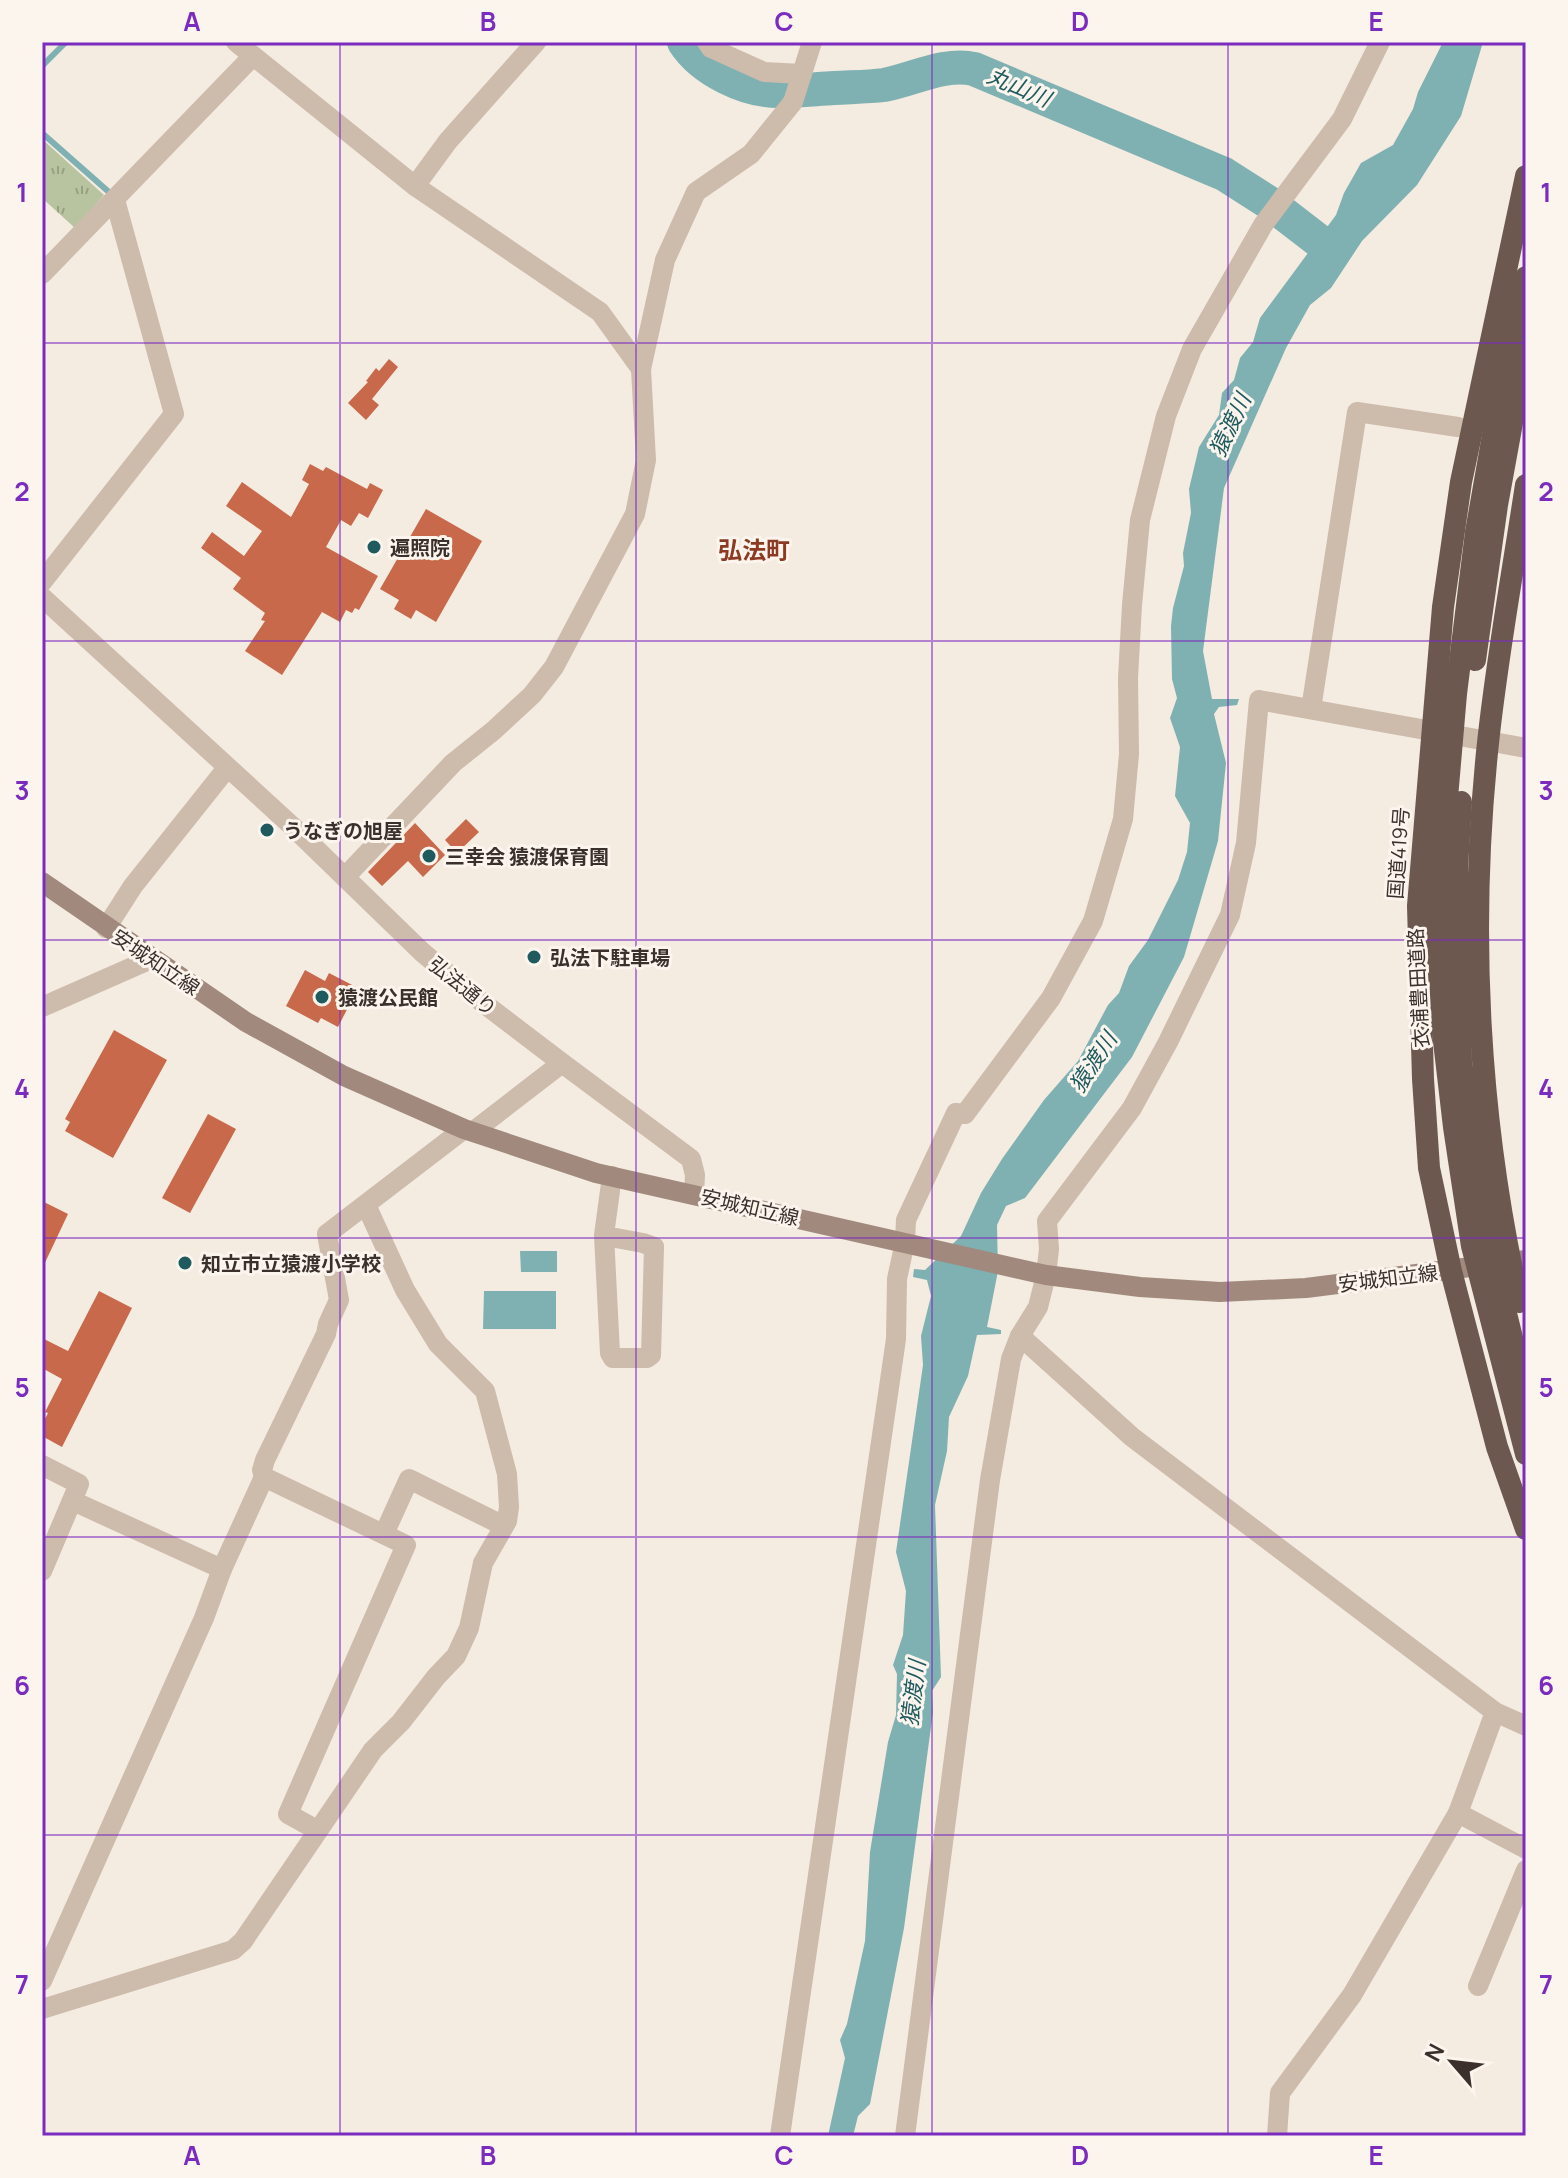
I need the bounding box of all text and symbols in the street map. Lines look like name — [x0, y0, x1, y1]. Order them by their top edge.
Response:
text: A — [183, 3, 201, 39]
text: B — [480, 3, 496, 39]
text: C — [774, 3, 794, 39]
text: D — [1071, 3, 1089, 39]
text: E — [1368, 3, 1384, 39]
water label: 丸山川 — [983, 60, 1057, 114]
text: 1 — [16, 174, 28, 210]
text: 1 — [1540, 174, 1552, 210]
water label: 猿渡川 — [1202, 387, 1258, 461]
text: 2 — [14, 473, 30, 509]
text: 2 — [1538, 473, 1554, 509]
district label: 弘法町 — [718, 533, 790, 566]
place label: 遍照院 — [390, 534, 450, 561]
marker: 遍照院 — [365, 538, 383, 556]
text: 3 — [14, 772, 30, 808]
text: 3 — [1538, 772, 1554, 808]
street label: 国道419号 — [1381, 806, 1415, 900]
place label: うなぎの旭屋 — [283, 817, 403, 844]
marker: うなぎの旭屋 — [258, 821, 276, 839]
place label: 三幸会 猿渡保育園 — [445, 843, 609, 870]
marker: 三幸会 猿渡保育園 — [420, 847, 438, 865]
street label: 安城知立線 — [107, 923, 205, 1001]
street label: 衣浦豊田道路 — [1401, 927, 1435, 1049]
place label: 弘法下駐車場 — [550, 944, 670, 971]
marker: 弘法下駐車場 — [525, 948, 543, 966]
street label: 弘法通り — [423, 950, 503, 1022]
place label: 猿渡公民館 — [338, 984, 438, 1011]
marker: 猿渡公民館 — [313, 988, 331, 1006]
water label: 猿渡川 — [1062, 1024, 1125, 1098]
text: 4 — [14, 1070, 30, 1106]
text: 4 — [1538, 1070, 1554, 1106]
street label: 安城知立線 — [698, 1183, 802, 1231]
place label: 知立市立猿渡小学校 — [201, 1250, 381, 1277]
marker: 知立市立猿渡小学校 — [176, 1254, 194, 1272]
street label: 安城知立線 — [1337, 1259, 1439, 1297]
text: 5 — [14, 1369, 30, 1405]
text: 5 — [1538, 1369, 1554, 1405]
water label: 猿渡川 — [894, 1656, 932, 1728]
text: 6 — [14, 1667, 30, 1703]
text: 6 — [1538, 1667, 1554, 1703]
text: 7 — [15, 1966, 29, 2002]
text: 7 — [1539, 1966, 1553, 2002]
north arrow — [1412, 2022, 1492, 2102]
text: N — [1417, 2039, 1451, 2067]
text: A — [183, 2137, 201, 2173]
text: B — [480, 2137, 496, 2173]
text: C — [774, 2137, 794, 2173]
text: D — [1071, 2137, 1089, 2173]
text: E — [1368, 2137, 1384, 2173]

